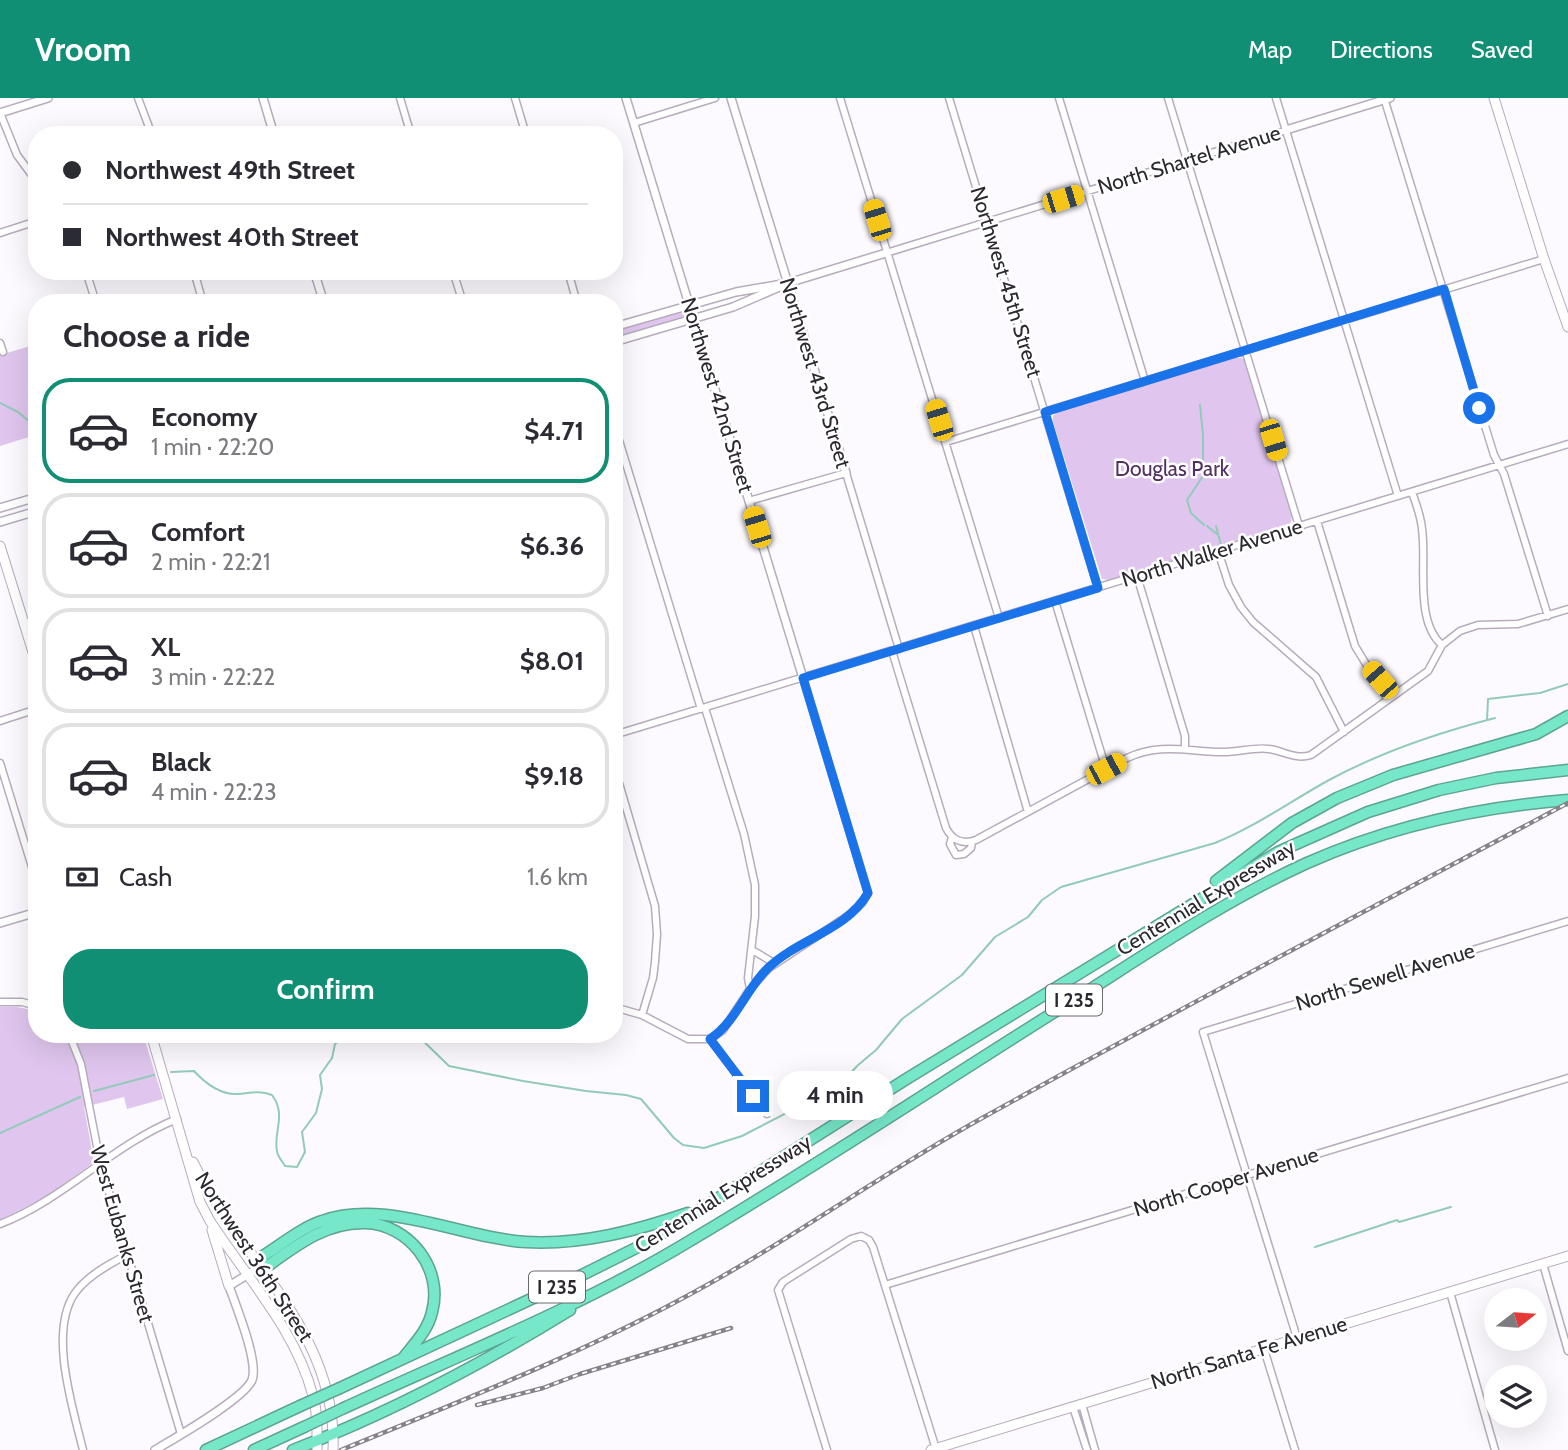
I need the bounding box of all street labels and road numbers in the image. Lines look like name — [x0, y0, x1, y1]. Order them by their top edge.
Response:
street label: North Shartel Avenue — [1094, 120, 1284, 199]
street label: Northwest 45th Street — [966, 184, 1047, 380]
street label: Northwest 43rd Street — [775, 275, 856, 471]
street label: Northwest 42nd Street — [676, 294, 759, 495]
street label: North Walker Avenue — [1119, 513, 1305, 592]
street label: Centennial Expressway — [1112, 834, 1300, 961]
street label: North Sewell Avenue — [1292, 937, 1478, 1016]
road number: I 235 — [1046, 985, 1102, 1016]
street label: Centennial Expressway — [630, 1129, 816, 1258]
street label: North Cooper Avenue — [1130, 1141, 1322, 1222]
street label: West Eubanks Street — [85, 1143, 160, 1325]
street label: Northwest 36th Street — [190, 1167, 319, 1346]
road number: I 235 — [529, 1272, 585, 1302]
street label: North Santa Fe Avenue — [1148, 1311, 1350, 1394]

